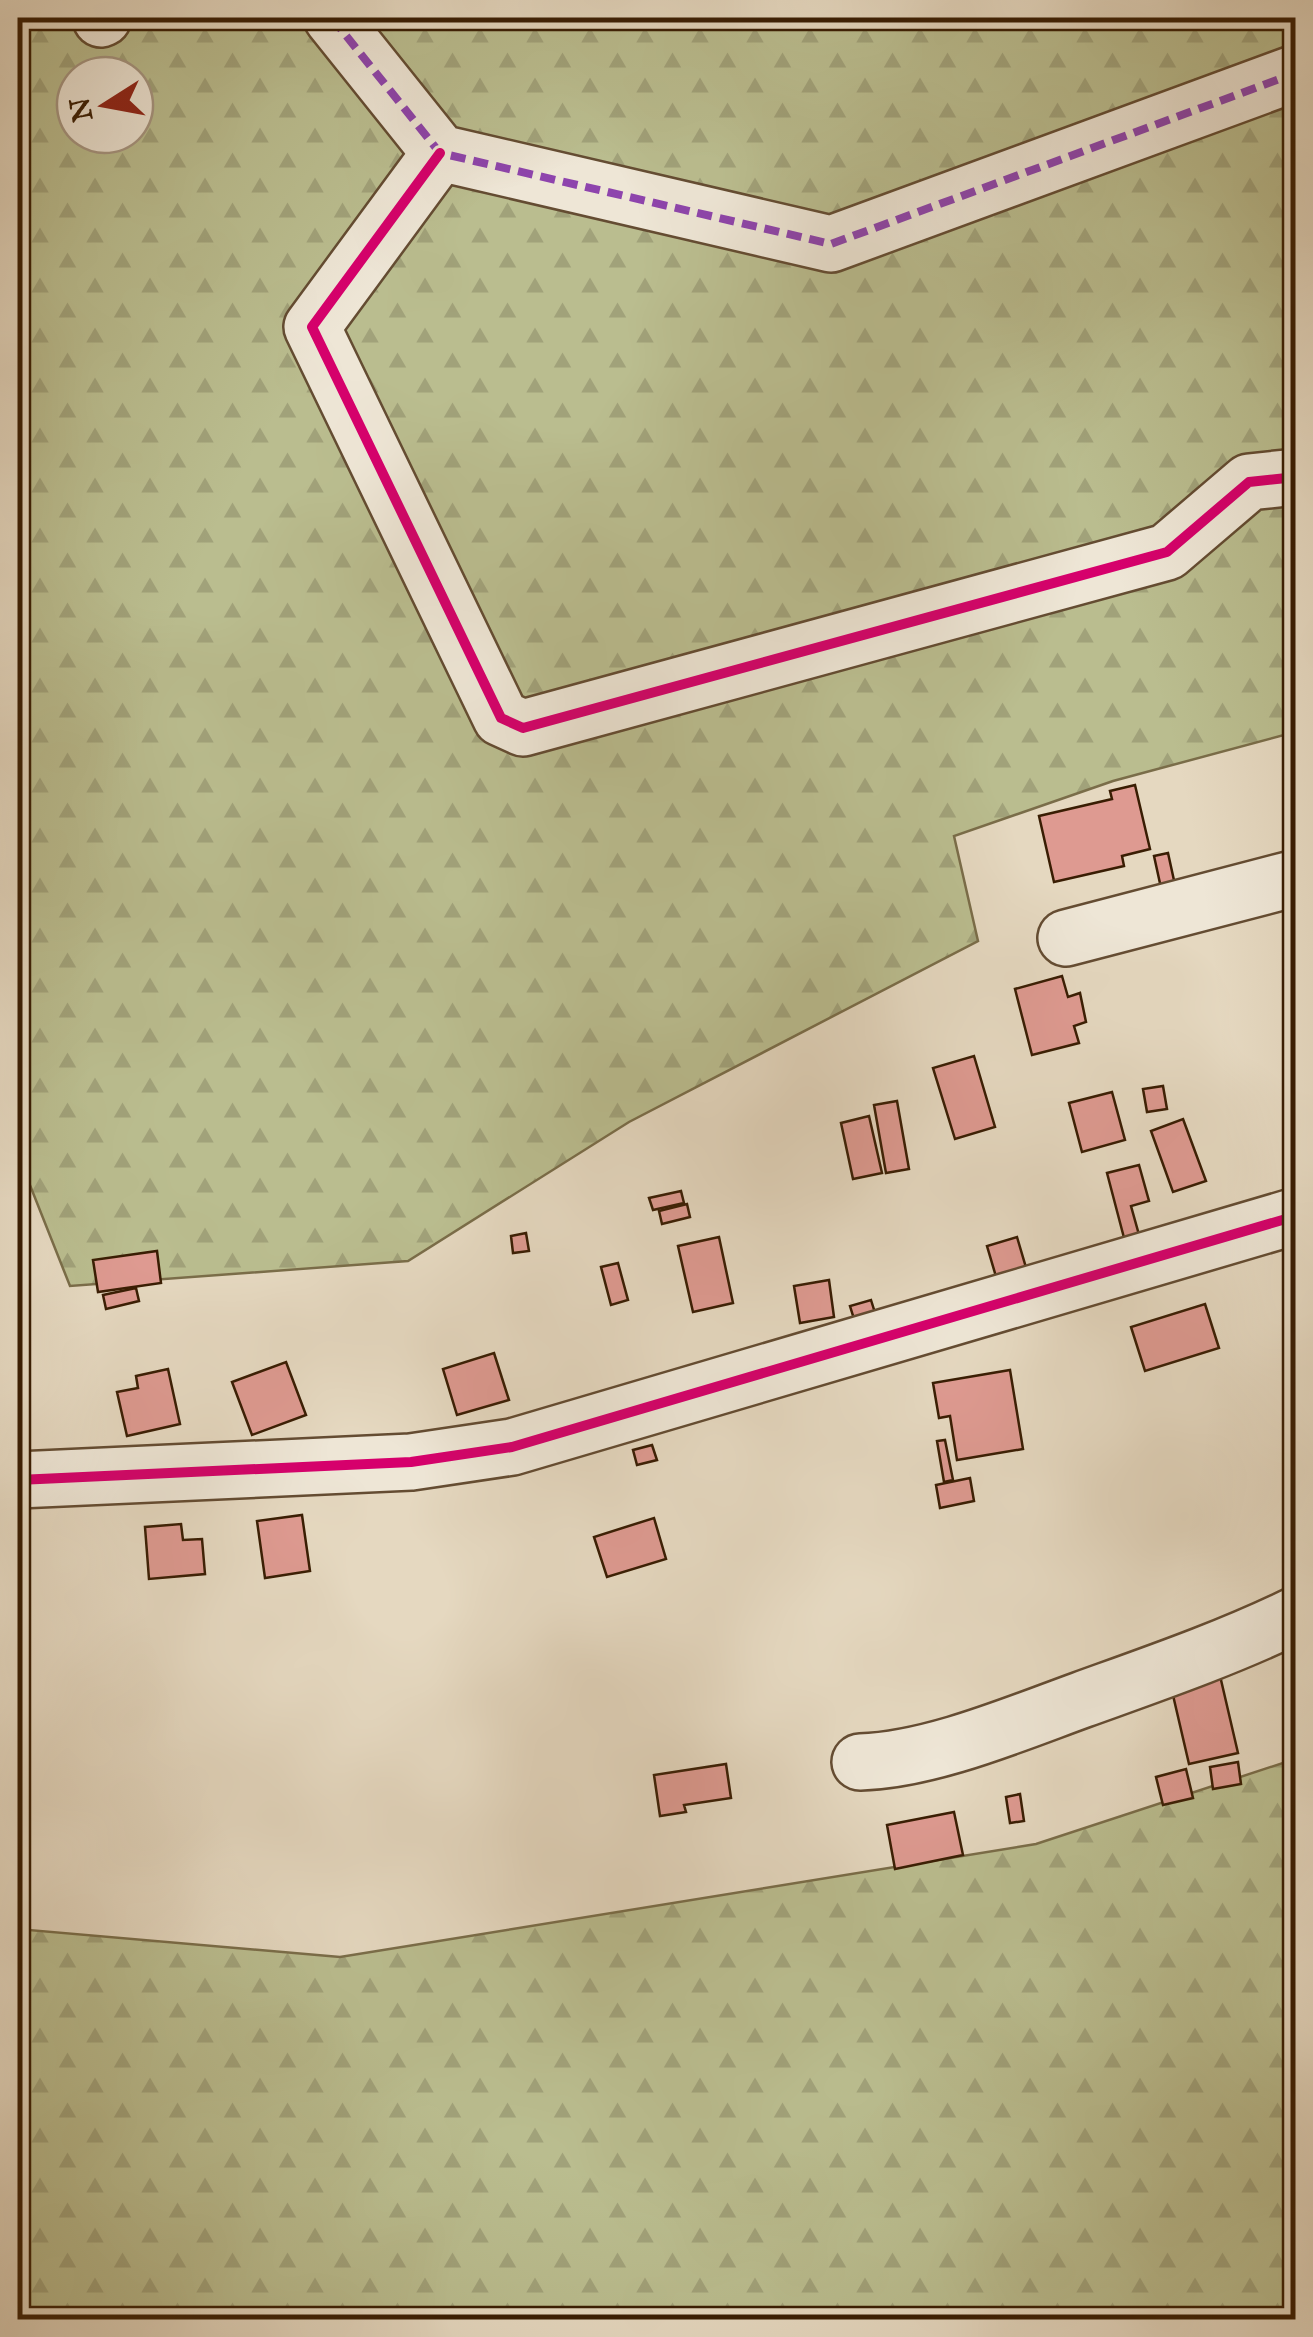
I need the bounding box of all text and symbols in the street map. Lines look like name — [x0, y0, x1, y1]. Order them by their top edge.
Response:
north arrow — [55, 55, 155, 155]
text: N — [61, 94, 100, 125]

